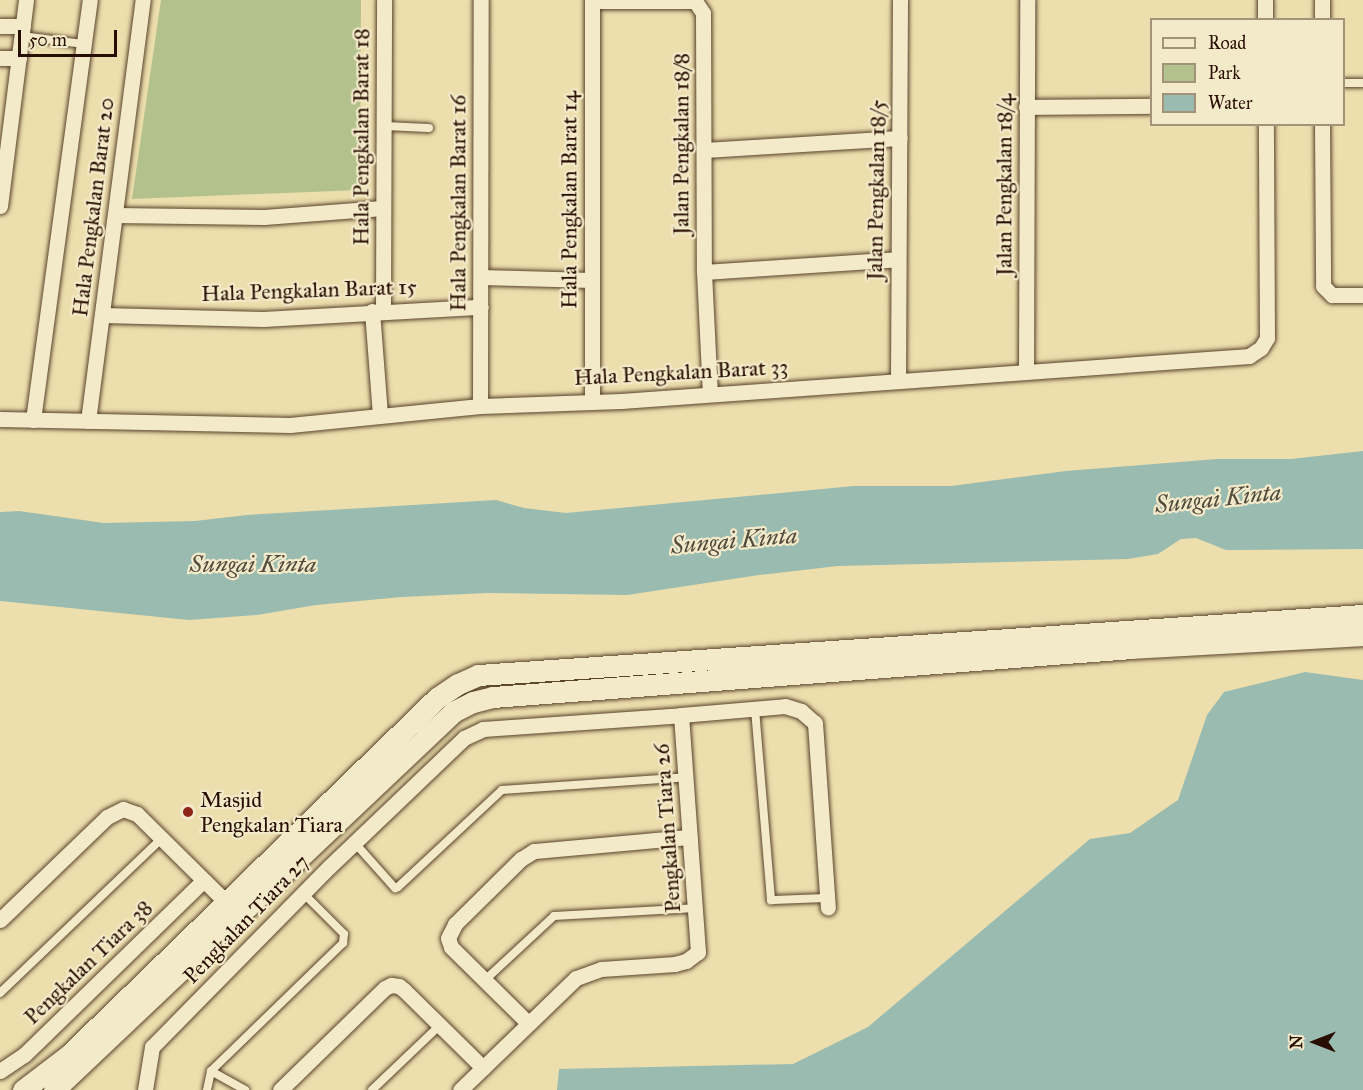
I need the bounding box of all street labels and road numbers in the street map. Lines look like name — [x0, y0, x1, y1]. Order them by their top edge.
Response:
street label: Hala Pengkalan Barat 18 — [348, 28, 374, 246]
street label: Jalan Pengkalan 18/8 — [668, 53, 694, 235]
street label: Hala Pengkalan Barat 14 — [556, 91, 582, 309]
street label: Jalan Pengkalan 18/4 — [991, 94, 1017, 276]
street label: Hala Pengkalan Barat 16 — [445, 95, 471, 311]
street label: Hala Pengkalan Barat 20 — [66, 96, 120, 318]
street label: Jalan Pengkalan 18/5 — [861, 99, 891, 281]
street label: Hala Pengkalan Barat 15 — [201, 273, 417, 307]
street label: Hala Pengkalan Barat 33 — [573, 353, 789, 391]
street label: Pengkalan Tiara 26 — [648, 742, 686, 914]
street label: Pengkalan Tiara 27 — [178, 849, 314, 989]
street label: Pengkalan Tiara 38 — [18, 894, 158, 1030]

